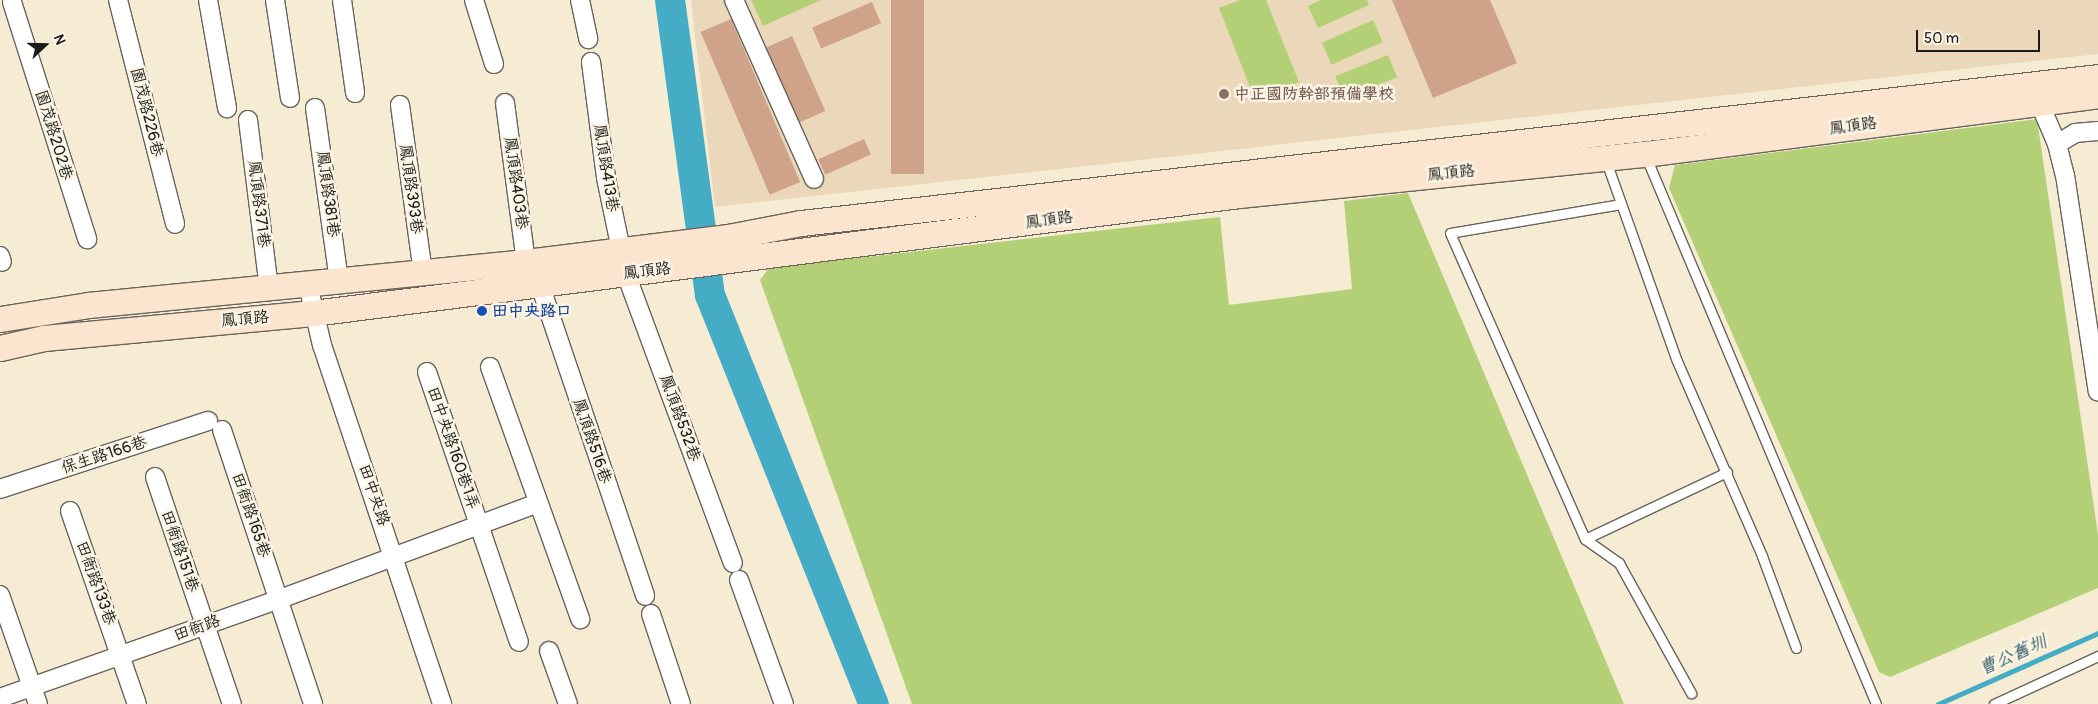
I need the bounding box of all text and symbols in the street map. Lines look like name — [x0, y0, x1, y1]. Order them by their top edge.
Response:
north arrow — [20, 20, 70, 70]
scale bar — [1918, 20, 2042, 52]
text: 50 m — [1924, 29, 1959, 48]
text: N — [50, 32, 69, 47]
street label: 園茂路226巷 — [127, 65, 167, 159]
place label: 中正國防幹部預備學校 — [1234, 84, 1394, 104]
street label: 園茂路202巷 — [31, 88, 77, 182]
marker: 中正國防幹部預備學校 — [1218, 88, 1230, 100]
street label: 鳳頂路 — [1828, 113, 1878, 139]
street label: 鳳頂路413巷 — [590, 123, 622, 213]
street label: 鳳頂路403巷 — [500, 136, 532, 230]
street label: 鳳頂路393巷 — [395, 143, 427, 235]
street label: 鳳頂路381巷 — [312, 149, 344, 239]
street label: 鳳頂路371巷 — [244, 159, 274, 249]
street label: 鳳頂路 — [1426, 161, 1476, 185]
street label: 鳳頂路 — [1024, 207, 1074, 233]
street label: 鳳頂路 — [622, 259, 672, 283]
place label: 田中央路口 — [492, 301, 572, 321]
marker: 田中央路口 — [476, 305, 488, 317]
street label: 鳳頂路 — [220, 307, 270, 331]
street label: 鳳頂路532巷 — [655, 372, 705, 464]
street label: 田中央路160巷1弄 — [423, 384, 483, 512]
street label: 鳳頂路516巷 — [569, 396, 615, 486]
street label: 保生路166巷 — [59, 432, 149, 478]
street label: 田中央路 — [355, 462, 393, 528]
street label: 田衙路165巷 — [228, 470, 274, 560]
street label: 田衙路151巷 — [157, 508, 203, 594]
street label: 田衙路133巷 — [72, 538, 120, 628]
street label: 田衙路 — [171, 611, 223, 645]
water label: 曹公舊圳 — [1976, 631, 2050, 681]

